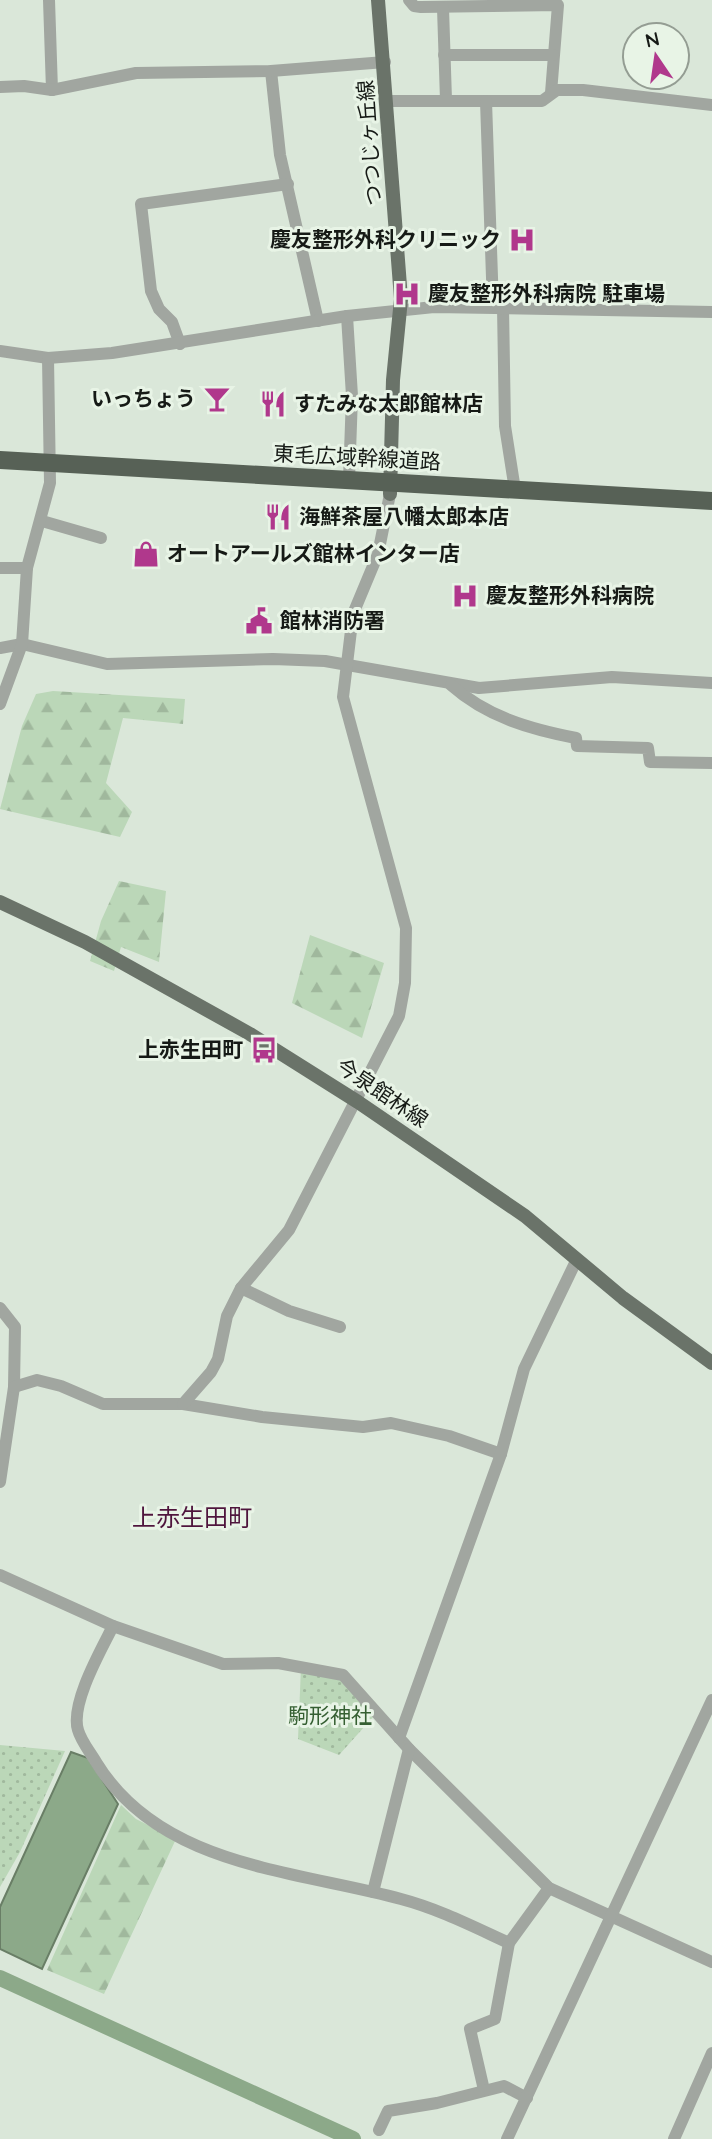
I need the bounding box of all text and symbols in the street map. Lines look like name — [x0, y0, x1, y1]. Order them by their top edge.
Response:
north arrow — [621, 21, 691, 91]
text: N — [643, 26, 662, 53]
street label: つつじヶ丘線 — [352, 79, 386, 207]
hospital icon: 慶友整形外科クリニック — [507, 225, 537, 255]
place label: 慶友整形外科クリニック — [270, 226, 501, 252]
hospital icon: 慶友整形外科病院 駐車場 — [392, 279, 422, 309]
place label: 慶友整形外科病院 駐車場 — [428, 280, 665, 306]
bar icon: いっちょう — [202, 384, 232, 414]
place label: いっちょう — [91, 385, 196, 411]
restaurant icon: すたみな太郎館林店 — [258, 389, 288, 419]
place label: すたみな太郎館林店 — [294, 390, 483, 416]
street label: 東毛広域幹線道路 — [272, 440, 442, 474]
restaurant icon: 海鮮茶屋八幡太郎本店 — [263, 502, 293, 532]
place label: 海鮮茶屋八幡太郎本店 — [299, 503, 509, 529]
shop icon: オートアールズ館林インター店 — [131, 539, 161, 569]
place label: オートアールズ館林インター店 — [167, 540, 460, 566]
hospital icon: 慶友整形外科病院 — [450, 581, 480, 611]
place label: 慶友整形外科病院 — [486, 582, 654, 608]
public building icon: 館林消防署 — [244, 606, 274, 636]
place label: 館林消防署 — [280, 607, 385, 633]
bus stop icon: 上赤生田町 — [249, 1035, 279, 1065]
place label: 上赤生田町 — [138, 1036, 243, 1062]
street label: 今泉館林線 — [332, 1052, 433, 1132]
district label: 上赤生田町 — [132, 1502, 252, 1532]
park label: 駒形神社 — [288, 1702, 372, 1728]

